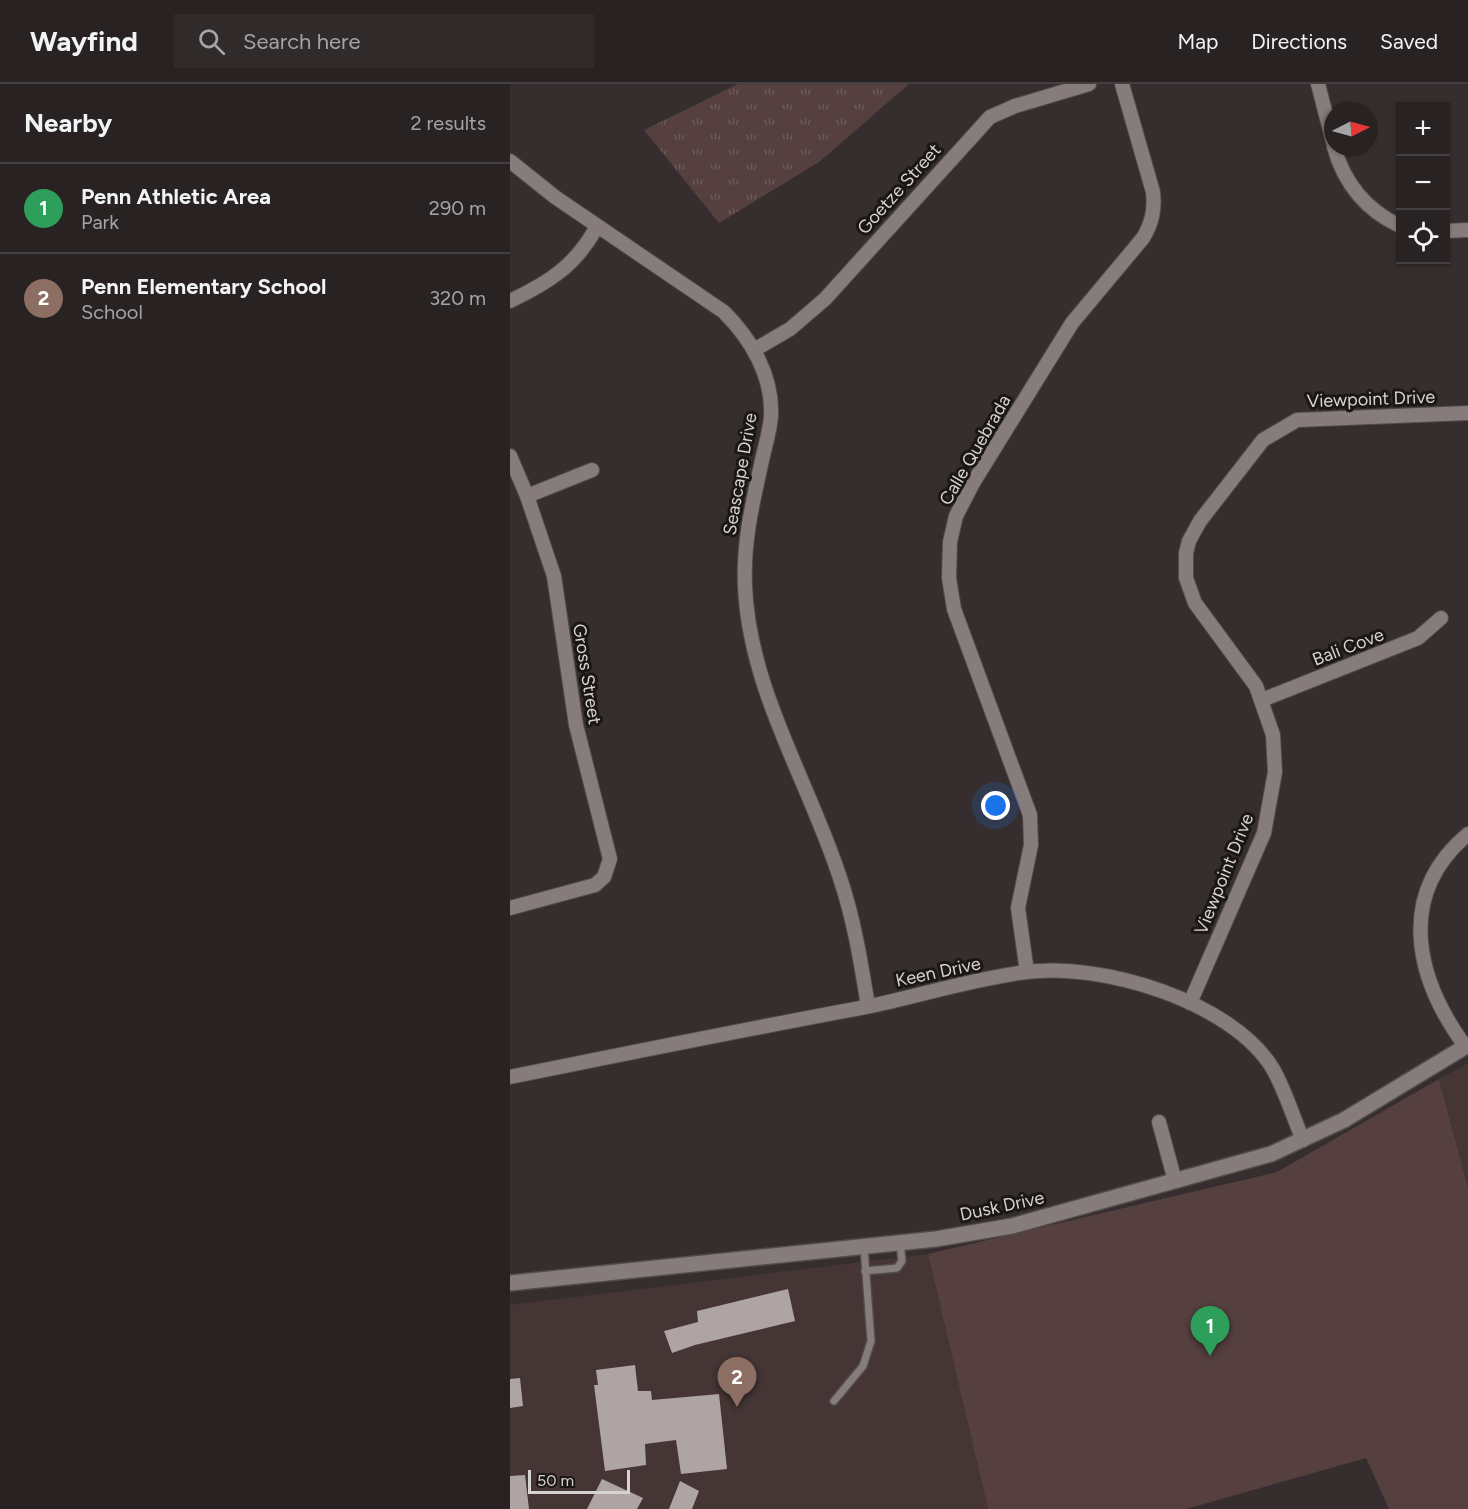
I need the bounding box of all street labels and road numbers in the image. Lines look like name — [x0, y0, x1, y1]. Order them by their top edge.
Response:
street label: Goetze Street — [853, 139, 946, 239]
street label: Viewpoint Drive — [1306, 386, 1436, 412]
street label: Calle Quebrada — [935, 391, 1015, 509]
street label: Seascape Drive — [718, 411, 762, 537]
street label: Gross Street — [568, 622, 606, 726]
street label: Bali Cove — [1309, 623, 1387, 671]
street label: Viewpoint Drive — [1190, 810, 1258, 938]
street label: Keen Drive — [893, 952, 983, 992]
street label: Dusk Drive — [958, 1186, 1046, 1226]

